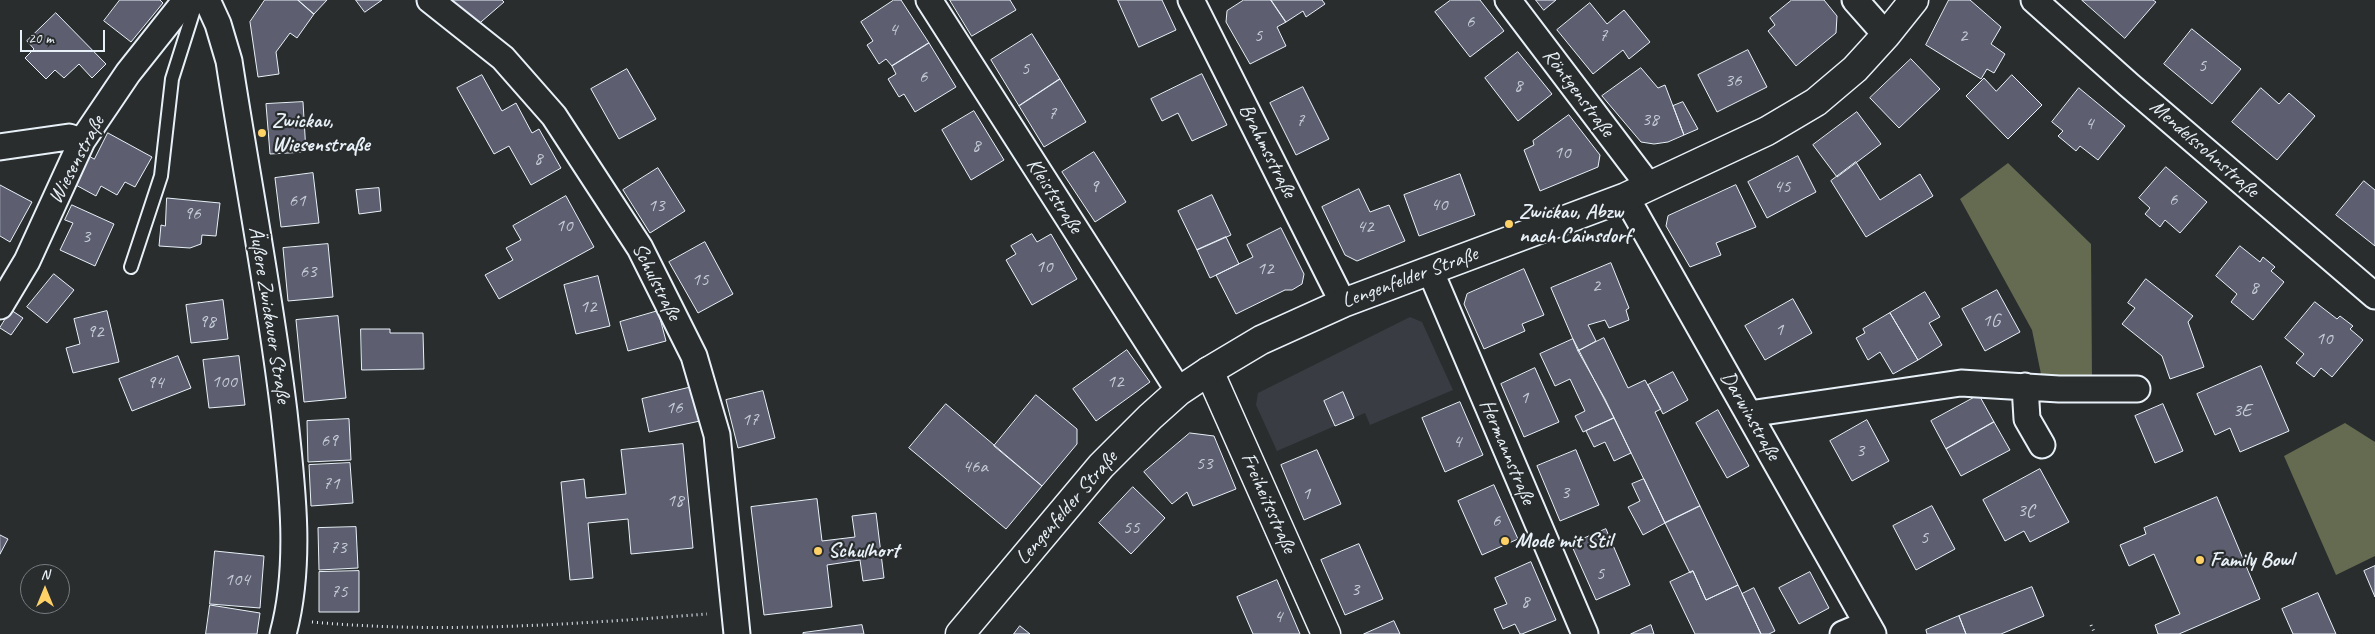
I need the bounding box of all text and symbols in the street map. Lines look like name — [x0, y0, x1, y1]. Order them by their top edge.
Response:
house number: 6 — [1466, 11, 1474, 33]
house number: 4 — [889, 19, 897, 41]
scale bar — [22, 20, 108, 52]
house number: 5 — [1254, 25, 1262, 47]
house number: 7 — [1599, 25, 1607, 47]
house number: 2 — [1959, 25, 1967, 47]
text: 20 m — [28, 29, 54, 48]
street label: Röntgenstraße — [1537, 44, 1619, 142]
house number: 5 — [2198, 55, 2206, 77]
house number: 5 — [1021, 58, 1029, 80]
house number: 6 — [919, 66, 927, 88]
house number: 36 — [1724, 70, 1742, 92]
house number: 8 — [1514, 75, 1522, 97]
street label: Mendelssohnstraße — [2144, 95, 2264, 203]
street label: Brahmsstraße — [1233, 100, 1301, 202]
house number: 7 — [1048, 103, 1056, 125]
place label: Zwickau, Wiesenstraße — [272, 108, 369, 158]
house number: 38 — [1641, 109, 1659, 131]
house number: 7 — [1296, 110, 1304, 132]
street label: Wiesenstraße — [43, 112, 111, 208]
house number: 4 — [2085, 113, 2093, 135]
marker: Zwickau, Wiesenstraße — [256, 127, 268, 139]
house number: 8 — [972, 135, 980, 157]
house number: 10 — [1553, 142, 1571, 164]
house number: 8 — [534, 148, 542, 170]
street label: Kleiststraße — [1020, 154, 1088, 238]
house number: 9 — [1090, 176, 1098, 198]
house number: 45 — [1773, 176, 1791, 198]
house number: 6 — [2169, 189, 2177, 211]
house number: 61 — [288, 190, 306, 212]
house number: 40 — [1430, 194, 1448, 216]
house number: 13 — [647, 195, 665, 217]
place label: Zwickau, Abzw nach Cainsdorf — [1519, 199, 1631, 249]
house number: 96 — [183, 203, 201, 225]
house number: 10 — [555, 215, 573, 237]
house number: 42 — [1356, 216, 1374, 238]
marker: Zwickau, Abzw nach Cainsdorf — [1503, 218, 1515, 230]
street label: Äußere Zwickauer Straße — [243, 225, 295, 405]
house number: 3 — [82, 226, 90, 248]
street label: Schulstraße — [626, 239, 686, 325]
street label: Lengenfelder Straße — [1339, 242, 1481, 314]
house number: 10 — [1035, 256, 1053, 278]
house number: 12 — [1256, 258, 1274, 280]
house number: 63 — [299, 261, 317, 283]
house number: 15 — [691, 269, 709, 291]
house number: 2 — [1592, 275, 1600, 297]
house number: 8 — [2250, 277, 2258, 299]
house number: 12 — [579, 296, 597, 318]
house number: 1G — [1982, 310, 2000, 332]
house number: 98 — [198, 311, 216, 333]
house number: 1 — [1775, 319, 1783, 341]
house number: 92 — [86, 321, 104, 343]
house number: 10 — [2315, 328, 2333, 350]
street label: Darwinstraße — [1714, 367, 1786, 465]
house number: 100 — [211, 371, 237, 393]
house number: 12 — [1106, 371, 1124, 393]
house number: 94 — [146, 372, 164, 394]
house number: 1 — [1520, 387, 1528, 409]
street label: Hermannstraße — [1474, 396, 1540, 508]
house number: 16 — [665, 397, 683, 419]
house number: 3E — [2233, 400, 2251, 422]
house number: 17 — [741, 409, 759, 431]
house number: 69 — [320, 430, 338, 452]
house number: 4 — [1453, 431, 1461, 453]
house number: 3 — [1856, 440, 1864, 462]
street label: Lengenfelder Straße — [1011, 446, 1123, 570]
street label: Freiheitsstraße — [1235, 449, 1301, 557]
house number: 53 — [1195, 453, 1213, 475]
house number: 46a — [962, 456, 988, 478]
house number: 71 — [322, 473, 340, 495]
house number: 3 — [1561, 482, 1569, 504]
house number: 1 — [1302, 483, 1310, 505]
house number: 18 — [666, 490, 684, 512]
house number: 3C — [2017, 500, 2035, 522]
house number: 6 — [1492, 510, 1500, 532]
house number: 55 — [1122, 517, 1140, 539]
house number: 5 — [1920, 527, 1928, 549]
place label: Mode mit Stil — [1515, 528, 1612, 554]
marker: Mode mit Stil — [1499, 535, 1511, 547]
house number: 73 — [329, 537, 347, 559]
place label: Schulhort — [828, 538, 899, 564]
marker: Schulhort — [812, 545, 824, 557]
place label: Family Bowl — [2210, 547, 2294, 573]
marker: Family Bowl — [2194, 554, 2206, 566]
house number: 5 — [1596, 563, 1604, 585]
north arrow — [20, 564, 70, 614]
text: N — [41, 566, 49, 583]
house number: 104 — [224, 569, 250, 591]
house number: 3 — [1351, 579, 1359, 601]
house number: 75 — [330, 581, 348, 603]
house number: 8 — [1521, 591, 1529, 613]
house number: 4 — [1274, 606, 1282, 628]

